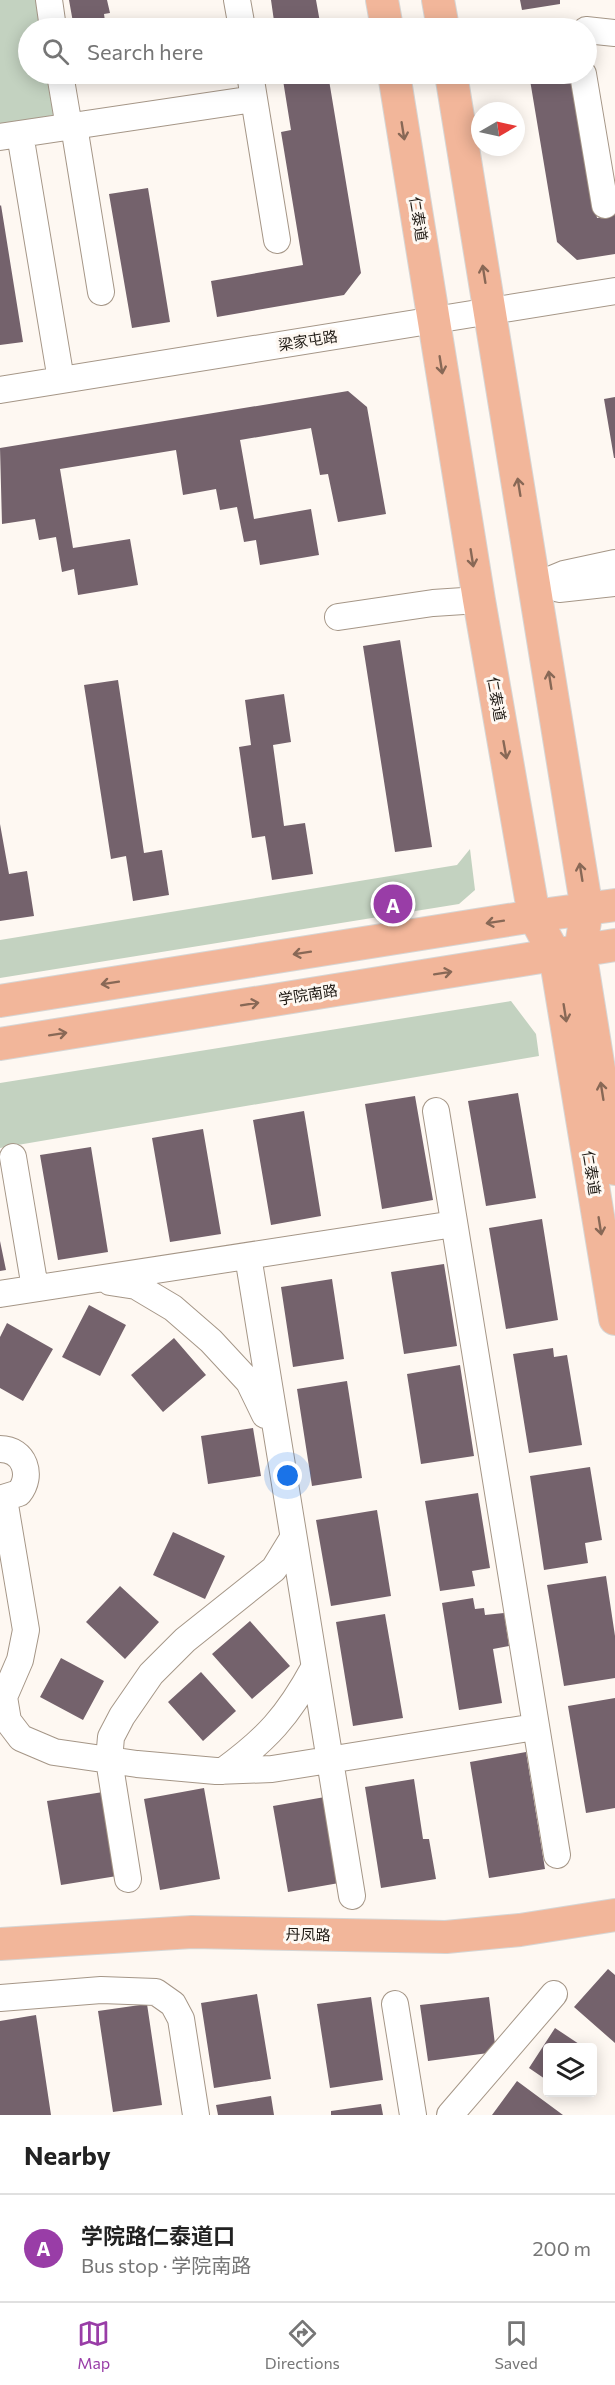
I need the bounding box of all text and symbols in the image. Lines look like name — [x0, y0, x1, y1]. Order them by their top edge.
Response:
search box — [18, 18, 597, 84]
icon: search — [39, 35, 72, 68]
text: Search here — [87, 38, 203, 65]
north arrow — [471, 102, 525, 156]
one-way arrow — [398, 121, 409, 141]
street label: 仁泰道 — [407, 195, 431, 242]
one-way arrow — [478, 265, 489, 285]
street label: 梁家屯路 — [277, 326, 339, 354]
one-way arrow — [436, 355, 447, 375]
one-way arrow — [513, 478, 524, 498]
one-way arrow — [467, 547, 478, 567]
one-way arrow — [544, 671, 555, 690]
street label: 仁泰道 — [484, 675, 510, 723]
one-way arrow — [500, 740, 511, 759]
one-way arrow — [575, 863, 586, 883]
pin: A — [374, 882, 412, 926]
one-way arrow — [485, 917, 505, 928]
one-way arrow — [293, 947, 312, 958]
one-way arrow — [433, 967, 452, 978]
one-way arrow — [100, 978, 120, 989]
street label: 学院南路 — [277, 980, 339, 1008]
one-way arrow — [240, 998, 260, 1009]
one-way arrow — [559, 1002, 570, 1022]
one-way arrow — [47, 1029, 67, 1040]
one-way arrow — [597, 1082, 608, 1101]
street label: 仁泰道 — [580, 1149, 604, 1196]
one-way arrow — [594, 1216, 605, 1235]
your location — [273, 1461, 302, 1490]
street label: 丹凤路 — [285, 1925, 331, 1943]
map controls — [543, 2043, 597, 2097]
button: layers — [543, 2043, 597, 2097]
text: Nearby — [24, 2139, 111, 2170]
text: 学院路仁泰道口 — [81, 2222, 235, 2249]
text: A — [36, 2236, 51, 2260]
text: 200 m — [533, 2236, 591, 2260]
text: Bus stop · 学院南路 — [81, 2253, 251, 2277]
tab: Map — [77, 2317, 110, 2372]
tab: Directions — [265, 2317, 340, 2372]
tab: Saved — [494, 2317, 538, 2372]

